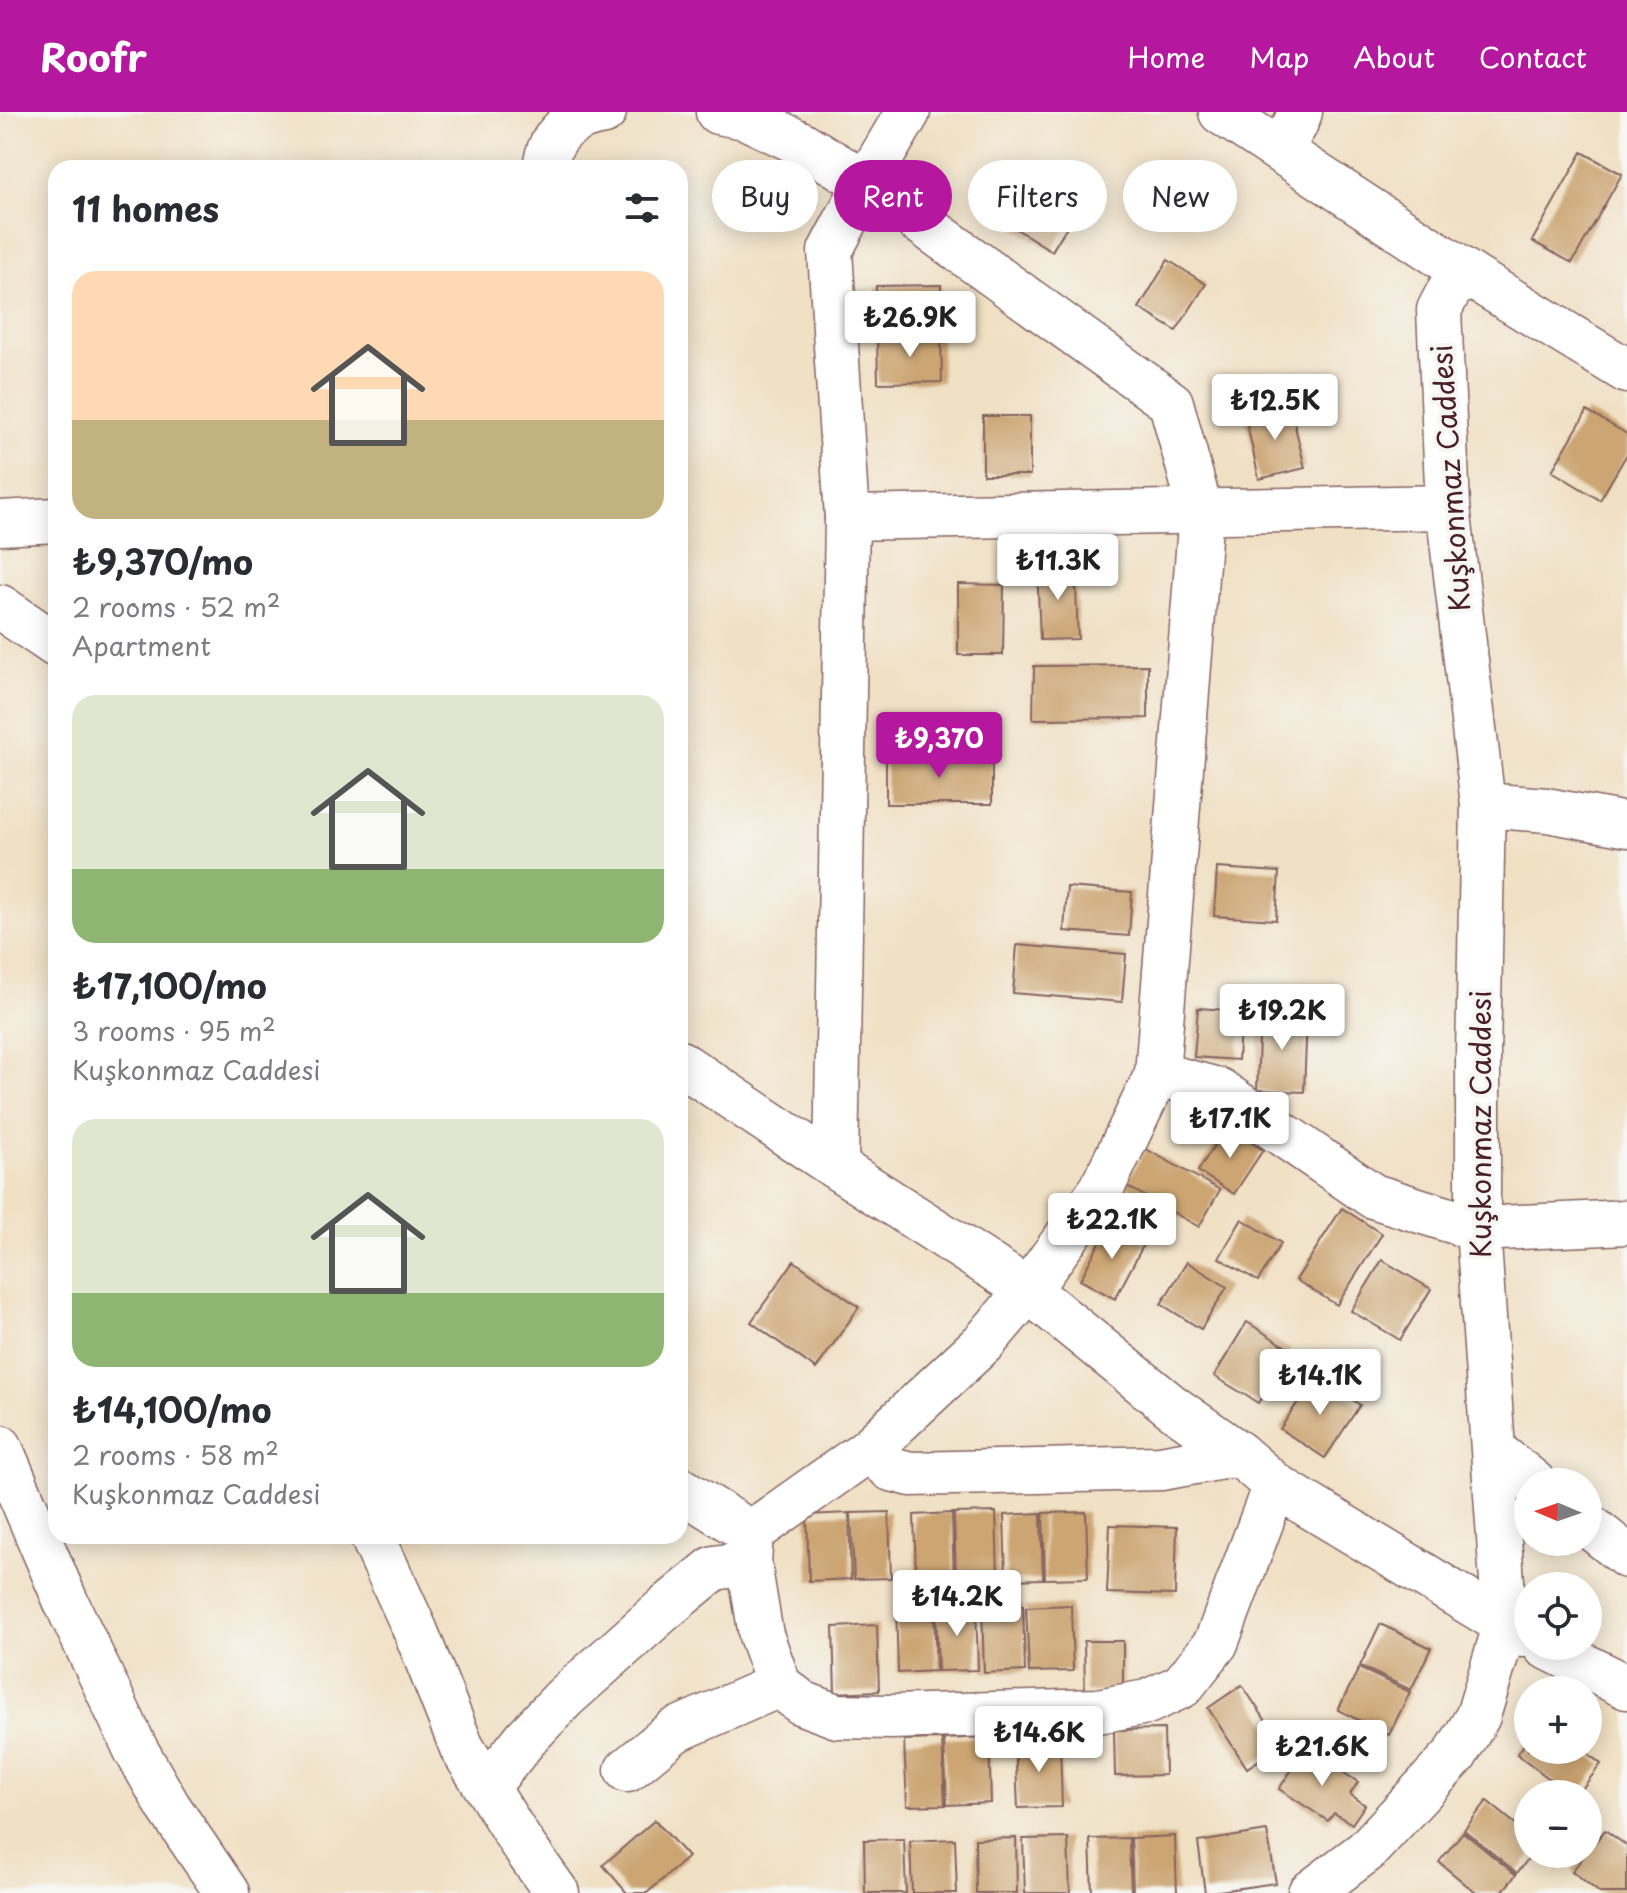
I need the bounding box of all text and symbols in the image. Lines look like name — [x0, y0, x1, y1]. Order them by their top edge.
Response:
text: Roofr — [40, 28, 147, 85]
text: Home — [1127, 35, 1205, 78]
text: Map — [1249, 35, 1309, 78]
text: About — [1353, 35, 1435, 78]
text: Contact — [1479, 35, 1587, 78]
chip: Buy — [712, 160, 818, 232]
chip: Rent — [834, 160, 952, 232]
chip: Filters — [968, 160, 1107, 232]
chip: New — [1123, 160, 1237, 232]
text: 11 homes — [72, 182, 219, 234]
icon: filters — [620, 186, 664, 230]
pin: ₺26.9K — [845, 291, 975, 359]
text: ₺26.9K — [863, 297, 957, 336]
icon: home — [296, 323, 440, 467]
street label: Kuşkonmaz Caddesi — [1419, 343, 1480, 613]
pin: ₺12.5K — [1210, 374, 1340, 442]
text: ₺12.5K — [1230, 380, 1320, 419]
pin: ₺11.3K — [993, 534, 1123, 602]
text: ₺9,370/mo — [72, 535, 253, 587]
text: ₺11.3K — [1015, 540, 1101, 579]
text: 2 rooms · 52 m² — [72, 587, 280, 626]
text: Apartment — [72, 626, 211, 665]
pin: ₺9,370 — [874, 712, 1004, 780]
text: ₺9,370 — [894, 718, 984, 757]
icon: home — [296, 747, 440, 891]
text: ₺17,100/mo — [72, 959, 267, 1011]
pin: ₺19.2K — [1217, 984, 1347, 1052]
text: ₺19.2K — [1238, 990, 1326, 1029]
street label: Kuşkonmaz Caddesi — [1458, 990, 1501, 1258]
text: 3 rooms · 95 m² — [72, 1011, 276, 1050]
text: Kuşkonmaz Caddesi — [72, 1050, 321, 1089]
pin: ₺17.1K — [1165, 1092, 1295, 1160]
text: ₺17.1K — [1189, 1098, 1271, 1137]
icon: home — [296, 1171, 440, 1315]
pin: ₺22.1K — [1047, 1193, 1177, 1261]
text: ₺22.1K — [1066, 1199, 1158, 1238]
pin: ₺14.1K — [1255, 1349, 1385, 1417]
text: ₺14.1K — [1278, 1355, 1362, 1394]
text: ₺14,100/mo — [72, 1383, 271, 1435]
text: 2 rooms · 58 m² — [72, 1435, 279, 1474]
north arrow — [1514, 1468, 1602, 1556]
map controls — [1514, 1468, 1602, 1868]
text: Kuşkonmaz Caddesi — [72, 1474, 321, 1513]
pin: ₺14.2K — [892, 1570, 1022, 1638]
button: locate — [1514, 1572, 1602, 1660]
text: ₺14.2K — [911, 1576, 1003, 1615]
button: + — [1514, 1676, 1602, 1764]
pin: ₺14.6K — [974, 1706, 1104, 1774]
text: ₺14.6K — [993, 1712, 1085, 1751]
pin: ₺21.6K — [1257, 1720, 1387, 1788]
text: ₺21.6K — [1275, 1726, 1369, 1765]
button: − — [1514, 1780, 1602, 1868]

